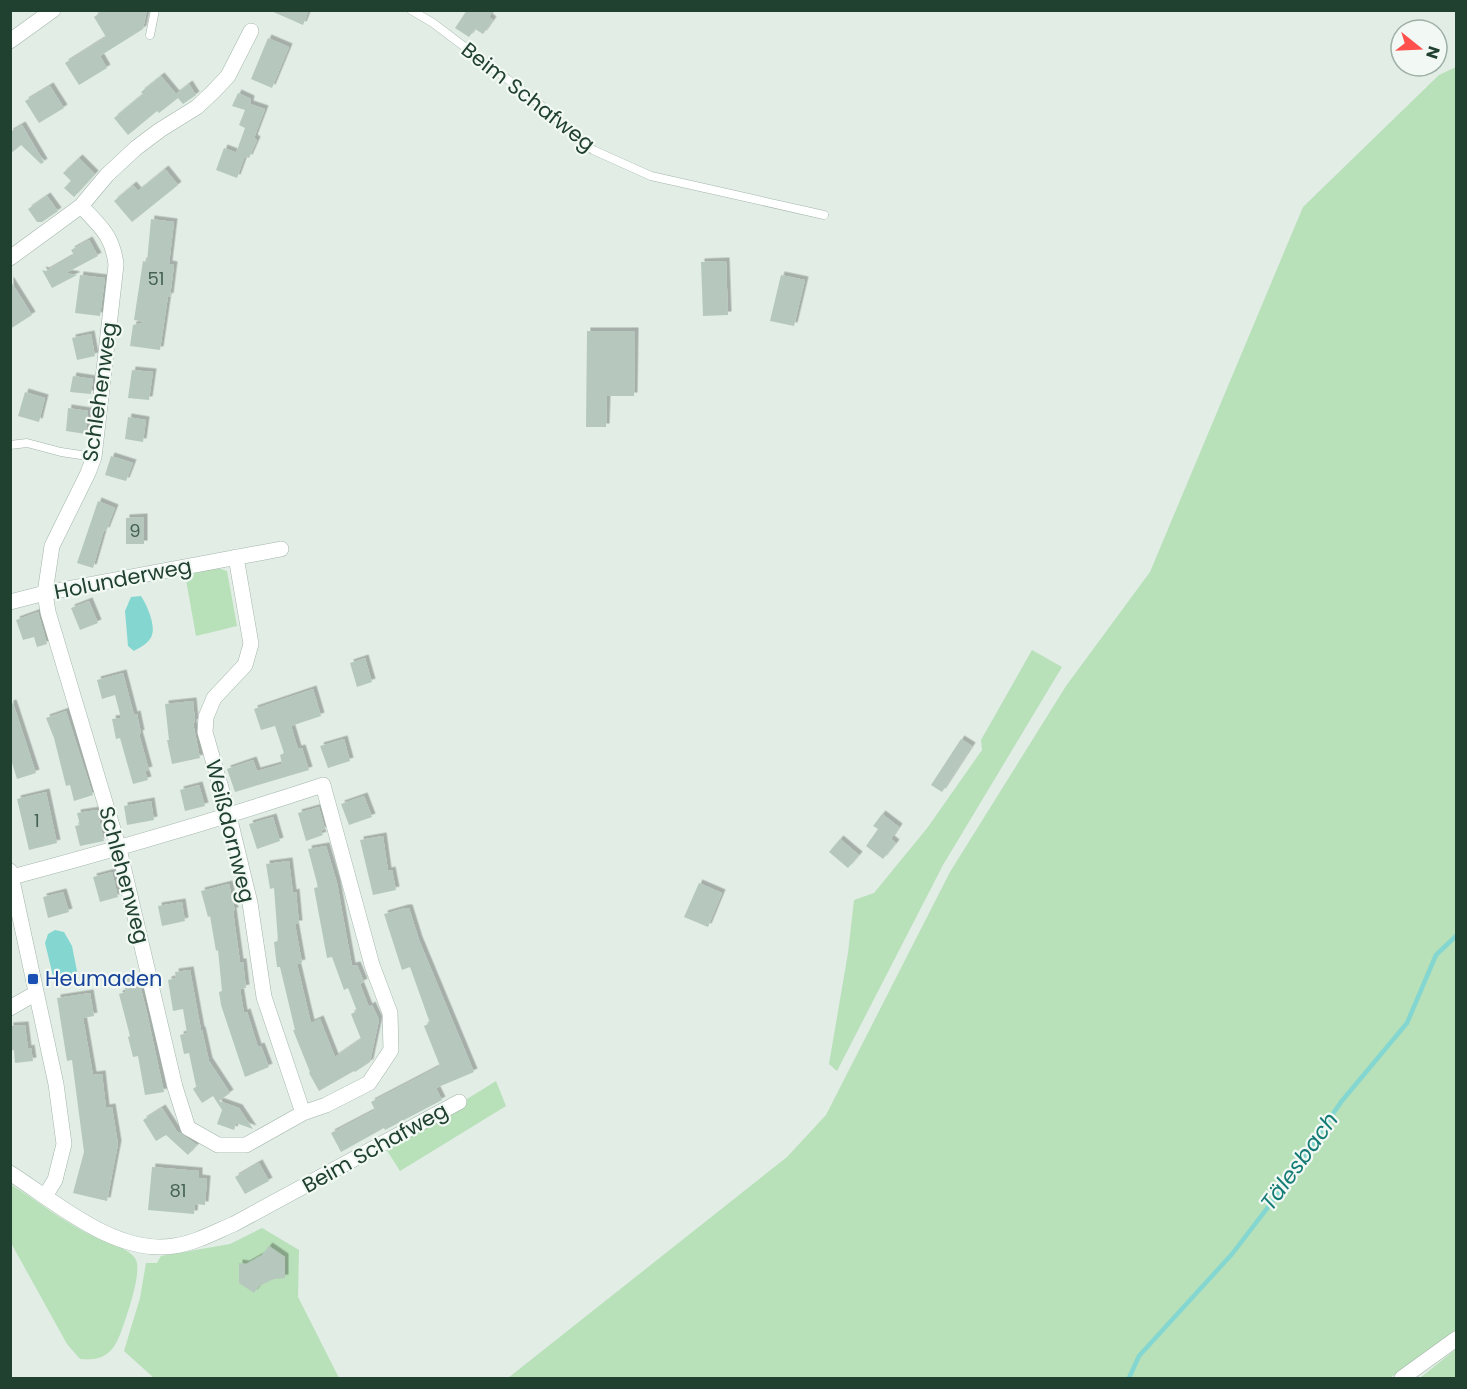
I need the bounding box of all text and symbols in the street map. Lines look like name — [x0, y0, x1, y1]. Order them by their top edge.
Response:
north arrow — [1389, 18, 1449, 78]
street label: Beim Schafweg — [455, 35, 601, 158]
text: N — [1420, 43, 1446, 62]
house number: 51 — [147, 266, 165, 291]
street label: Schlehenweg — [75, 320, 124, 464]
house number: 9 — [129, 518, 141, 543]
street label: Holunderweg — [52, 551, 194, 606]
street label: Weißdornweg — [199, 756, 262, 905]
street label: Schlehenweg — [92, 803, 157, 947]
house number: 1 — [34, 808, 40, 833]
place label: Heumaden — [45, 964, 162, 993]
marker: Heumaden — [26, 972, 40, 986]
street label: Beim Schafweg — [297, 1096, 453, 1200]
water label: Tälesbach — [1253, 1106, 1346, 1217]
house number: 81 — [169, 1178, 187, 1203]

